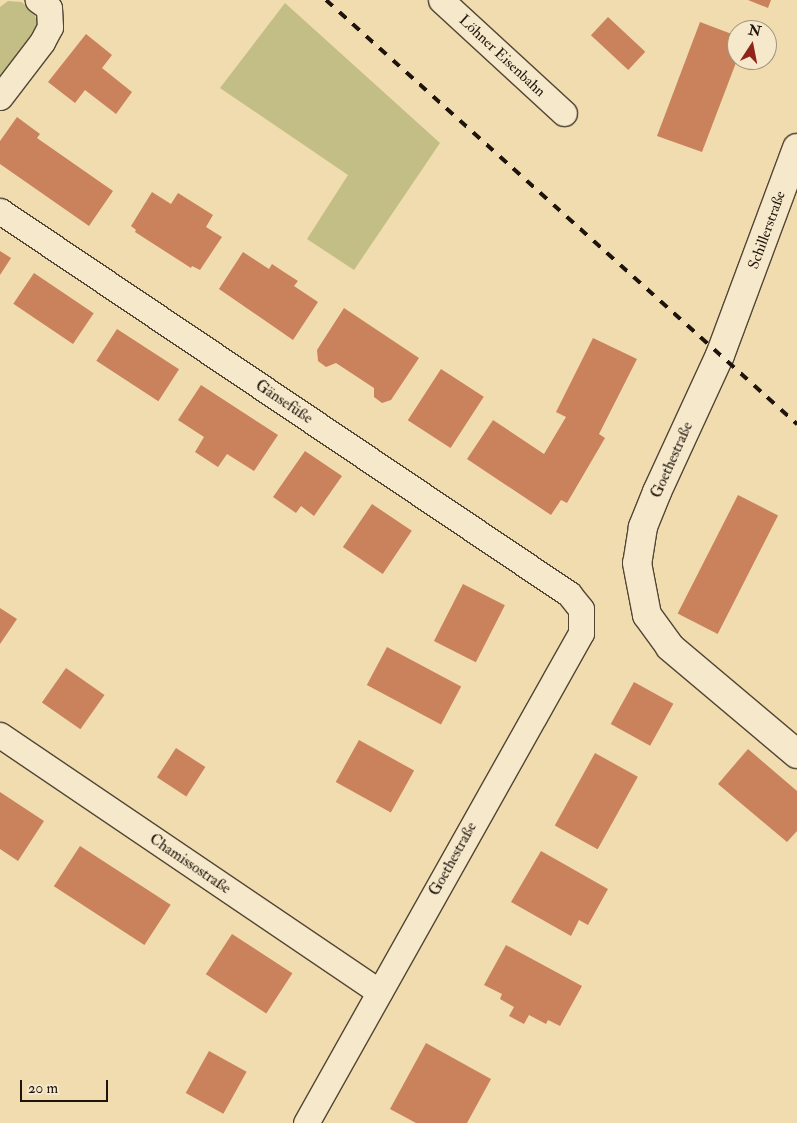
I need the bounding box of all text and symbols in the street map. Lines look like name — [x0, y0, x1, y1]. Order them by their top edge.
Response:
street label: Löhner Eisenbahn — [455, 11, 549, 101]
north arrow — [727, 20, 777, 70]
text: N — [747, 21, 763, 40]
street label: Schillerstraße — [745, 188, 789, 272]
street label: Gänsefüße — [252, 376, 316, 428]
street label: Goethestraße — [647, 419, 697, 501]
street label: Goethestraße — [425, 819, 481, 899]
street label: Chamissostraße — [146, 830, 234, 898]
scale bar — [22, 1070, 110, 1102]
text: 20 m — [28, 1079, 58, 1098]

